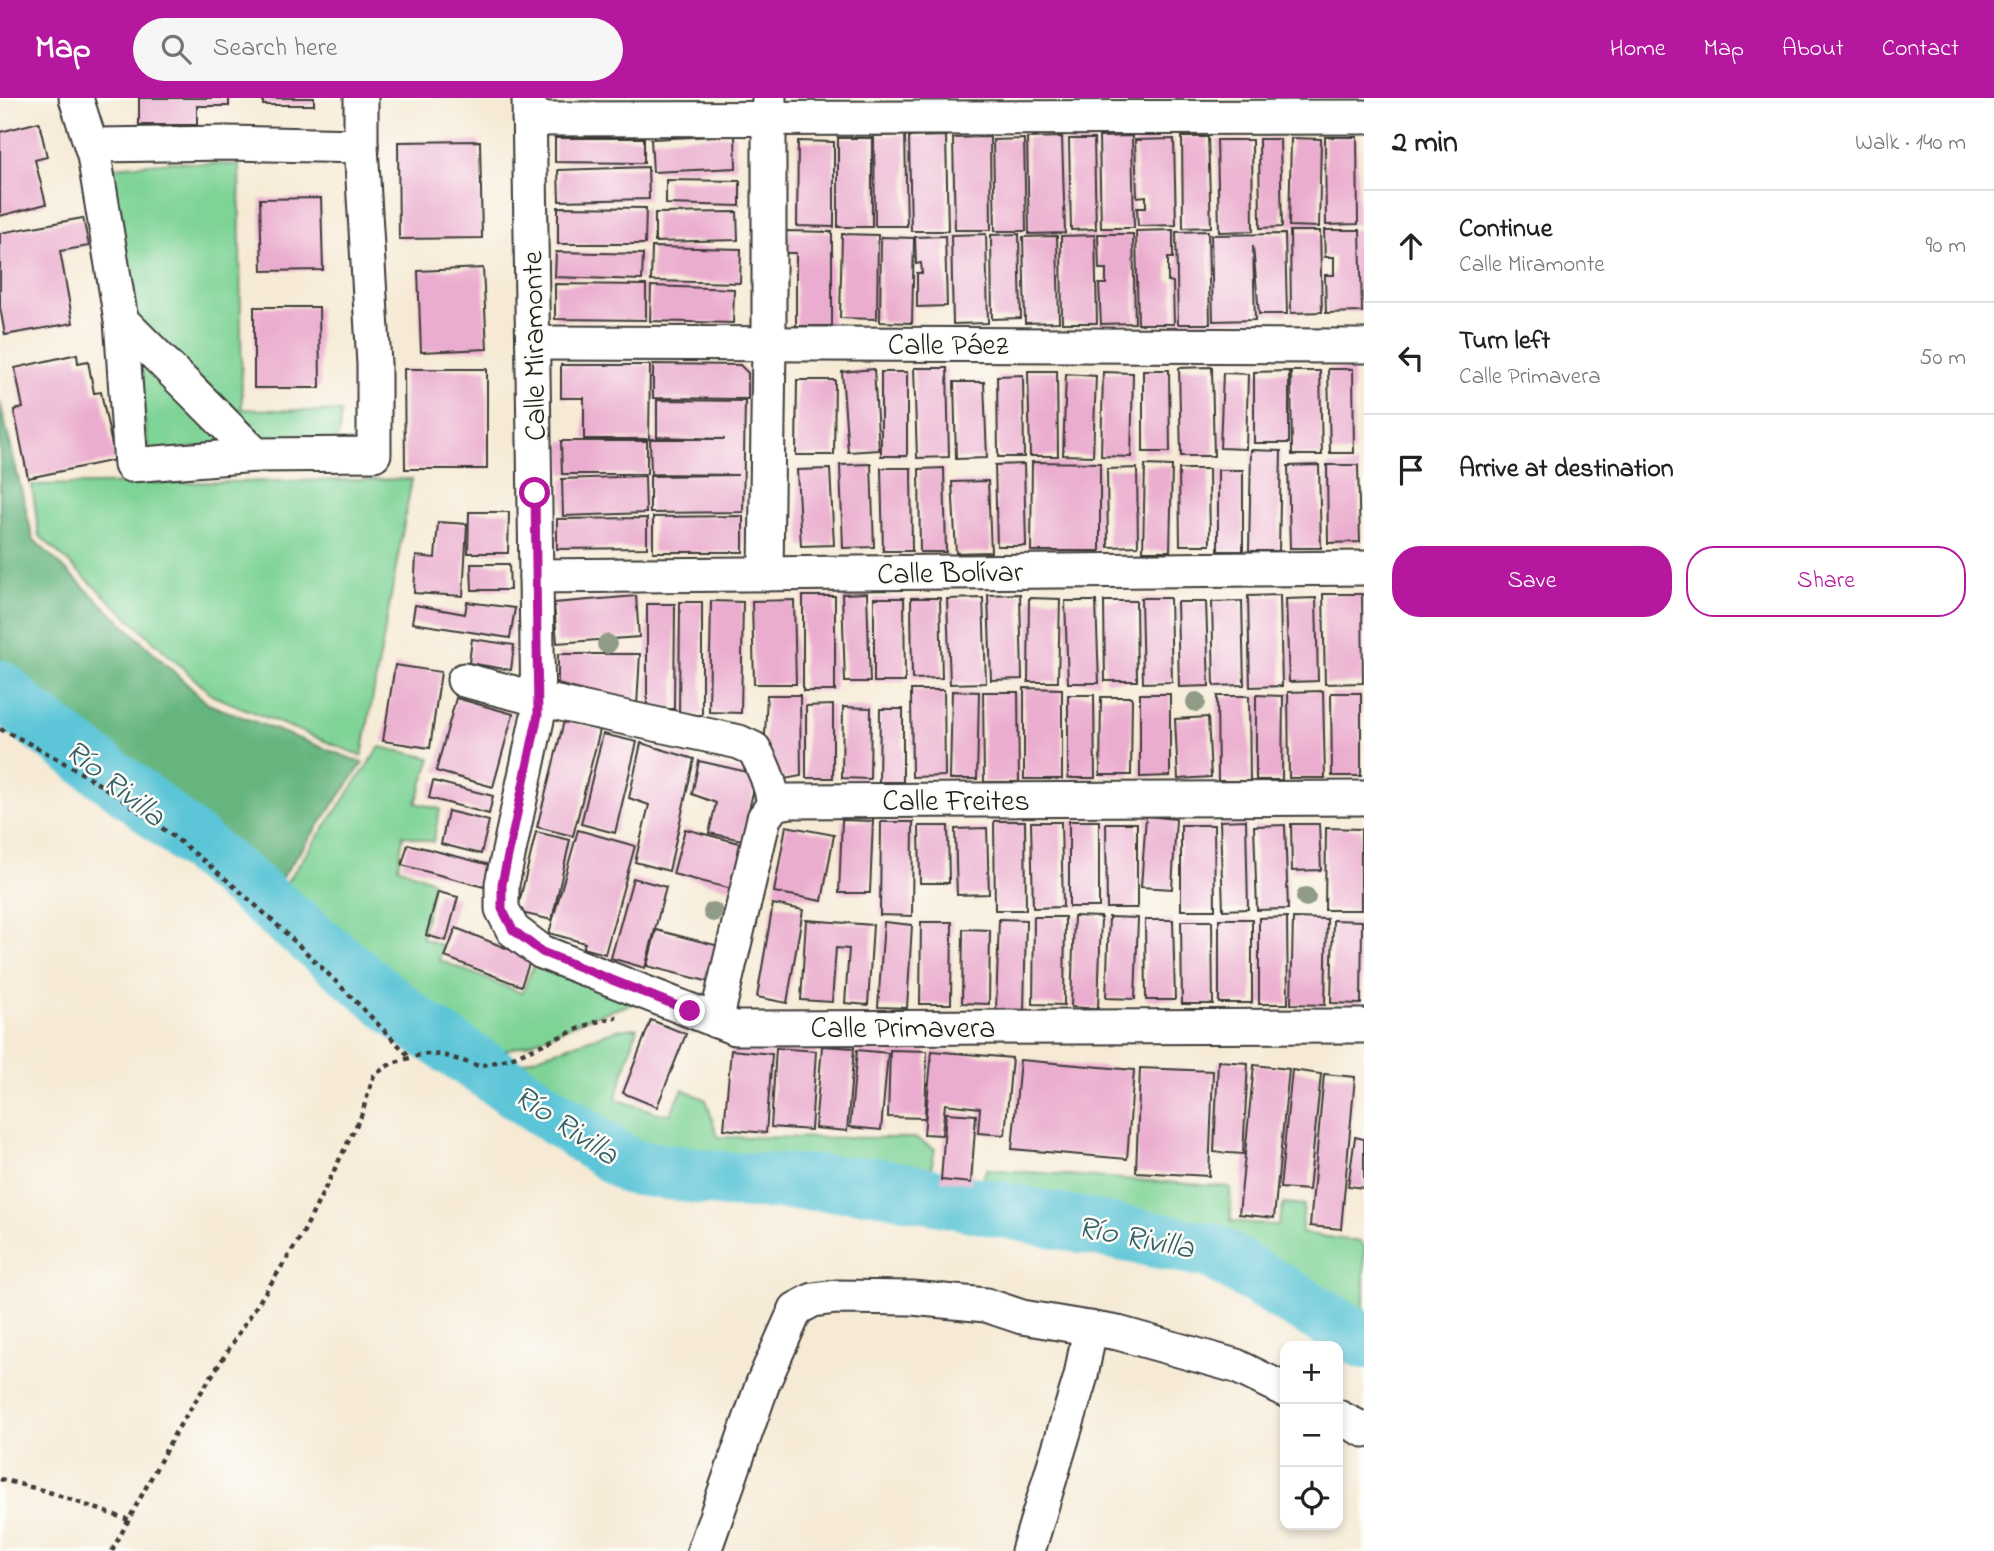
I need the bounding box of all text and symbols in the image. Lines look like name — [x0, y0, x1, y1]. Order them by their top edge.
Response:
search box — [133, 18, 623, 81]
text: Map — [35, 25, 91, 73]
icon: search — [157, 30, 195, 68]
text: Search here — [213, 30, 337, 68]
text: Home — [1610, 32, 1666, 67]
text: Map — [1704, 32, 1744, 67]
text: About — [1782, 32, 1844, 67]
text: Contact — [1882, 32, 1959, 67]
text: 2 min — [1392, 122, 1458, 166]
text: Walk · 140 m — [1855, 127, 1966, 160]
text: Continue — [1459, 211, 1552, 249]
icon: ahead — [1392, 227, 1430, 265]
text: 90 m — [1926, 230, 1966, 263]
text: Calle Miramonte — [1459, 249, 1605, 282]
street label: Calle Miramonte — [512, 250, 560, 441]
text: Turn left — [1459, 323, 1550, 361]
street label: Calle Páez — [888, 325, 1009, 369]
icon: left — [1392, 339, 1430, 377]
text: 50 m — [1919, 342, 1966, 375]
text: Calle Primavera — [1459, 361, 1601, 394]
icon: arrive — [1392, 451, 1430, 489]
text: Arrive at destination — [1459, 451, 1674, 489]
route start — [519, 477, 550, 508]
button: Save — [1392, 546, 1672, 617]
button: Share — [1686, 546, 1966, 617]
street label: Calle Bolívar — [877, 552, 1024, 598]
water label: Río Rivilla — [53, 729, 175, 840]
street label: Calle Freites — [882, 781, 1030, 825]
route end — [674, 995, 705, 1026]
street label: Calle Primavera — [811, 1008, 995, 1052]
water label: Río Rivilla — [503, 1075, 628, 1180]
water label: Río Rivilla — [1073, 1205, 1198, 1274]
map controls — [1280, 1341, 1343, 1530]
button: + — [1280, 1341, 1343, 1404]
button: − — [1280, 1404, 1343, 1467]
button: locate — [1280, 1467, 1343, 1530]

